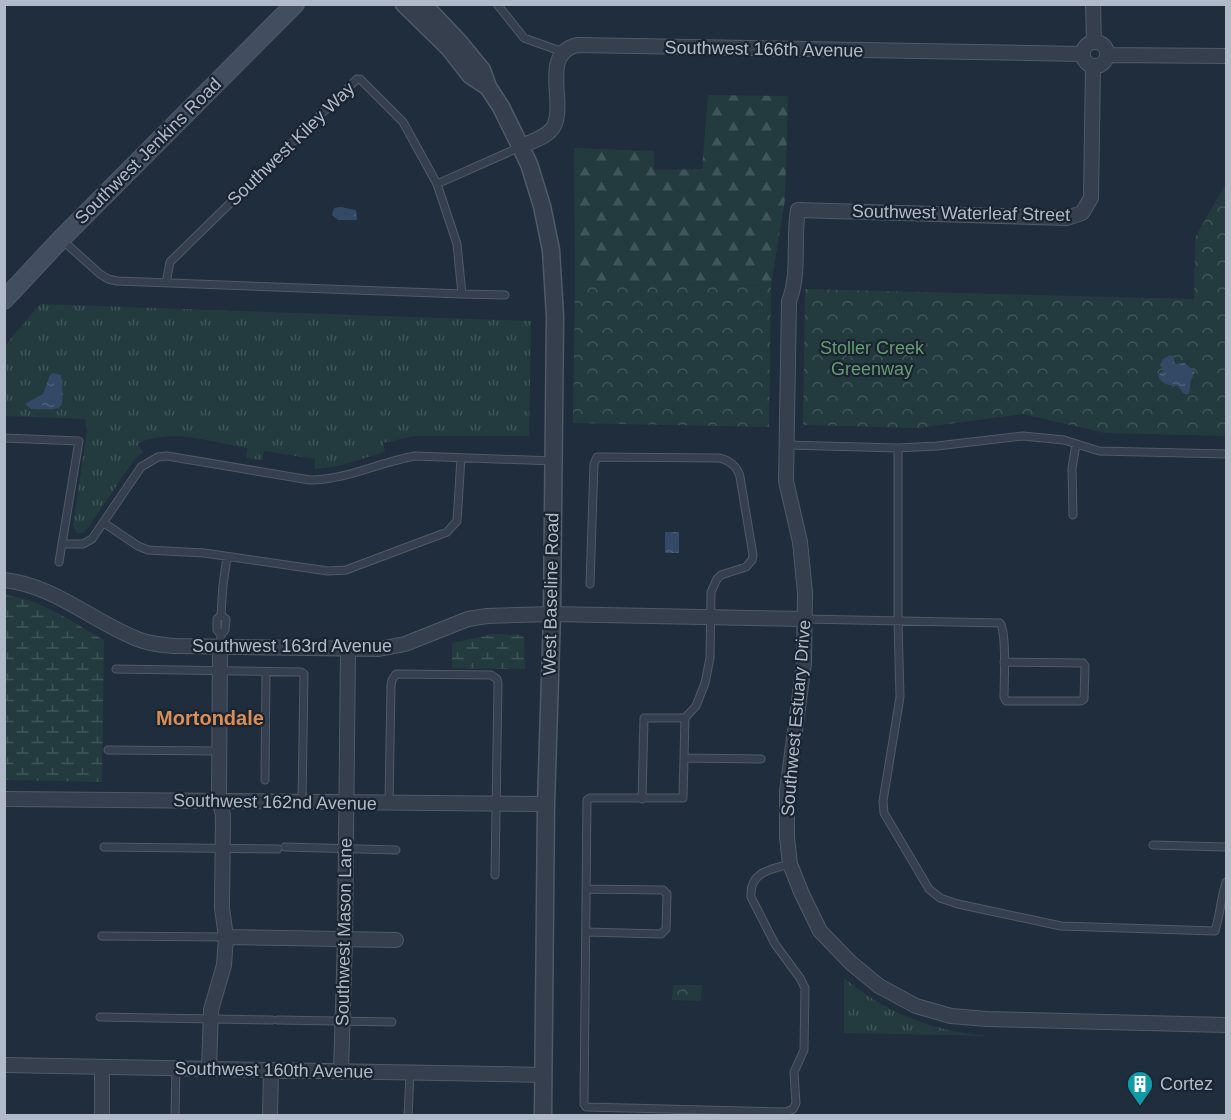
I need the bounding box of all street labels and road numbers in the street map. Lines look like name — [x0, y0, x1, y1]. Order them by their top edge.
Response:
street label: Southwest 166th Avenue — [664, 37, 864, 61]
street label: Southwest Jenkins Road — [71, 74, 225, 228]
street label: Southwest Kiley Way — [223, 78, 359, 210]
street label: Southwest Waterleaf Street — [852, 201, 1070, 225]
street label: West Baseline Road — [540, 512, 562, 676]
street label: Southwest Estuary Drive — [777, 619, 815, 817]
street label: Southwest 163rd Avenue — [192, 636, 392, 656]
street label: Southwest 162nd Avenue — [173, 790, 377, 814]
street label: Southwest Mason Lane — [332, 838, 356, 1026]
street label: Southwest 160th Avenue — [174, 1058, 374, 1082]

